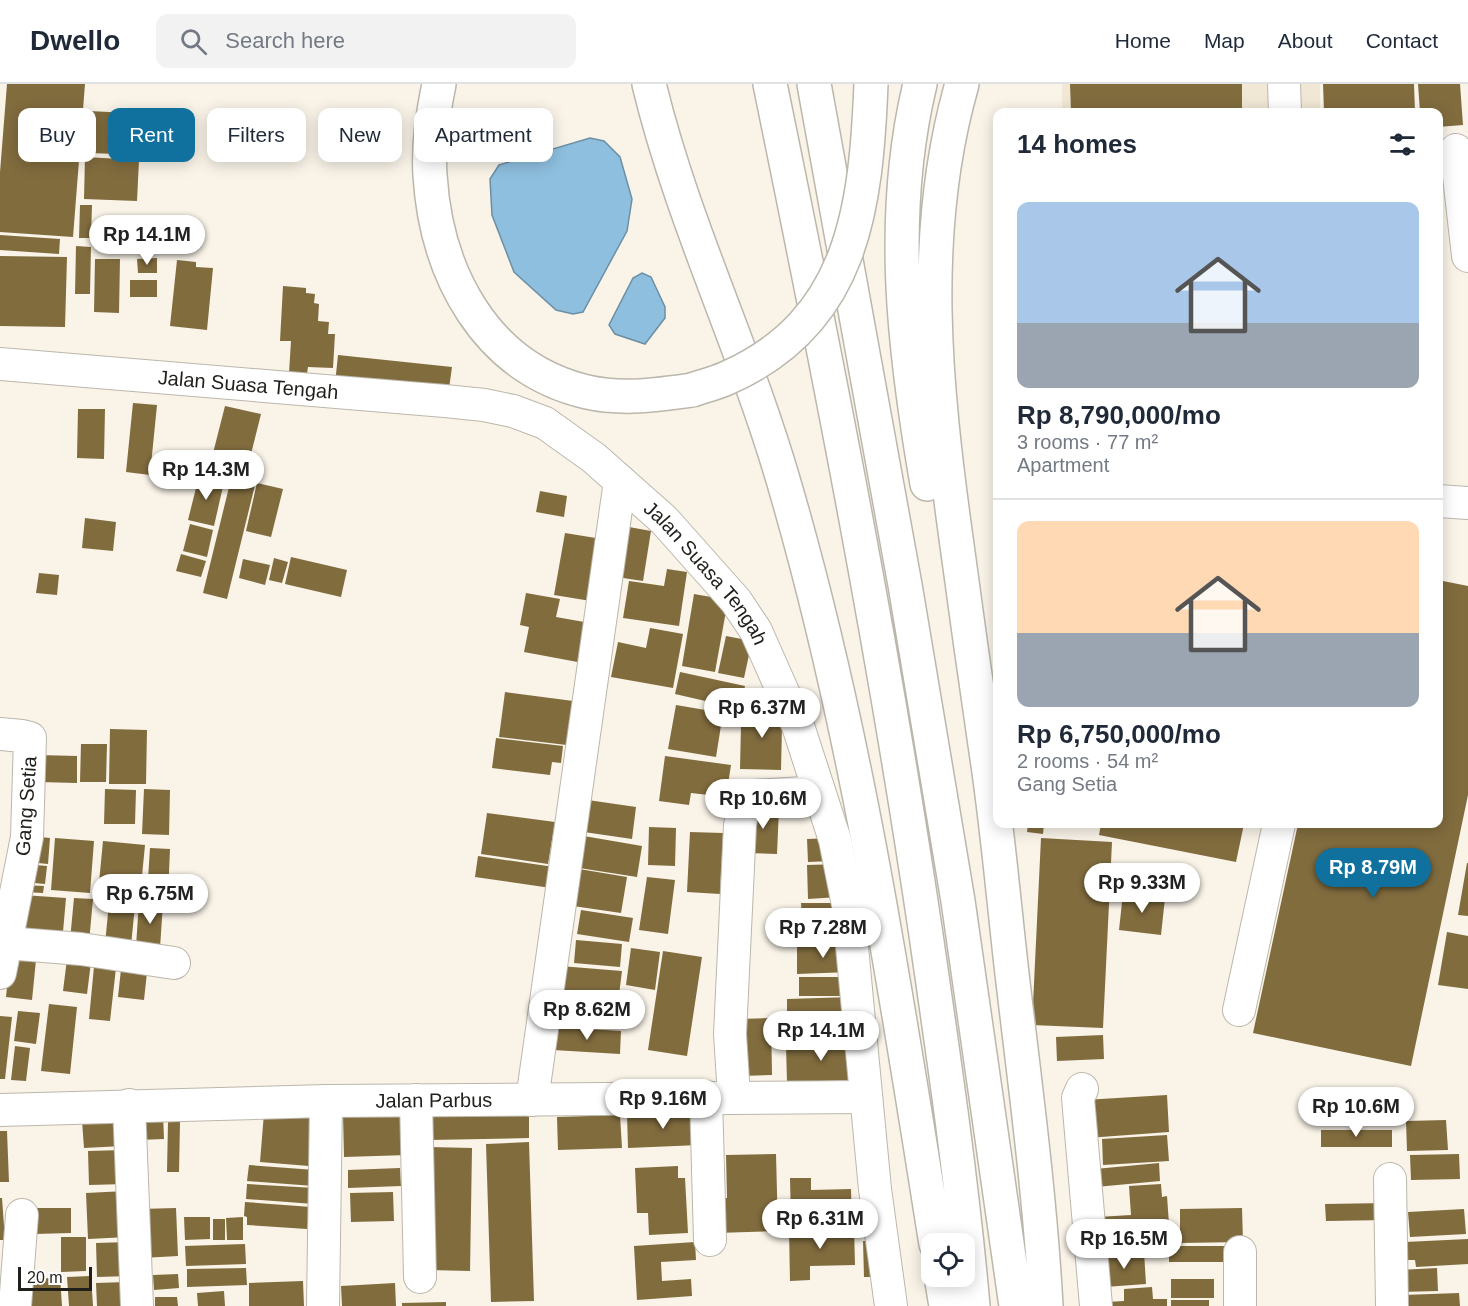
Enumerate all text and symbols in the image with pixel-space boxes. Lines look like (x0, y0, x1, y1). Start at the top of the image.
search box (156, 14, 576, 68)
text: Dwello (30, 25, 120, 56)
icon: search (177, 25, 210, 58)
text: Search here (225, 28, 345, 53)
text: Home (1115, 29, 1171, 52)
text: Map (1204, 29, 1245, 52)
text: About (1278, 29, 1333, 52)
text: Contact (1366, 29, 1438, 52)
chip: Buy (18, 108, 96, 162)
chip: Rent (108, 108, 195, 162)
chip: Filters (207, 108, 306, 162)
chip: New (318, 108, 402, 162)
chip: Apartment (414, 108, 553, 162)
icon: filters (1386, 128, 1419, 161)
text: 14 homes (1017, 129, 1137, 159)
pin: Rp 14.1M (85, 215, 209, 266)
text: Rp 14.1M (103, 223, 191, 245)
icon: home (1164, 241, 1272, 349)
street label: Jalan Suasa Tengah (157, 366, 339, 403)
text: Rp 8,790,000/mo (1017, 400, 1221, 430)
text: 3 rooms · 77 m² (1017, 431, 1158, 453)
pin: Rp 14.3M (144, 450, 268, 501)
text: Apartment (1017, 454, 1109, 476)
text: Rp 14.3M (162, 458, 250, 480)
street label: Jalan Suasa Tengah (640, 497, 772, 648)
icon: home (1164, 560, 1272, 668)
pin: Rp 6.37M (700, 688, 824, 739)
text: Rp 6.37M (718, 696, 806, 718)
text: Rp 6,750,000/mo (1017, 719, 1221, 749)
text: 2 rooms · 54 m² (1017, 750, 1158, 772)
street label: Gang Setia (12, 754, 41, 857)
text: Gang Setia (1017, 773, 1117, 795)
pin: Rp 10.6M (701, 779, 825, 830)
text: Rp 10.6M (719, 787, 807, 809)
pin: Rp 8.79M (1311, 848, 1435, 899)
text: Rp 8.79M (1329, 856, 1417, 878)
pin: Rp 9.33M (1080, 863, 1204, 914)
text: Rp 9.33M (1098, 871, 1186, 893)
pin: Rp 6.75M (88, 874, 212, 925)
text: Rp 6.75M (106, 882, 194, 904)
pin: Rp 7.28M (761, 908, 885, 959)
text: Rp 7.28M (779, 916, 867, 938)
pin: Rp 8.62M (525, 990, 649, 1041)
text: Rp 8.62M (543, 998, 631, 1020)
pin: Rp 14.1M (759, 1011, 883, 1062)
text: Rp 14.1M (777, 1019, 865, 1041)
pin: Rp 9.16M (601, 1079, 725, 1130)
text: Rp 9.16M (619, 1087, 707, 1109)
pin: Rp 10.6M (1294, 1087, 1418, 1138)
street label: Jalan Parbus (375, 1089, 492, 1112)
text: Rp 10.6M (1312, 1095, 1400, 1117)
pin: Rp 6.31M (758, 1199, 882, 1250)
text: Rp 6.31M (776, 1207, 864, 1229)
pin: Rp 16.5M (1062, 1219, 1186, 1270)
text: Rp 16.5M (1080, 1227, 1168, 1249)
map controls (921, 1233, 975, 1287)
button: locate (921, 1233, 975, 1287)
scale bar (18, 1264, 92, 1292)
text: 20 m (27, 1269, 63, 1286)

